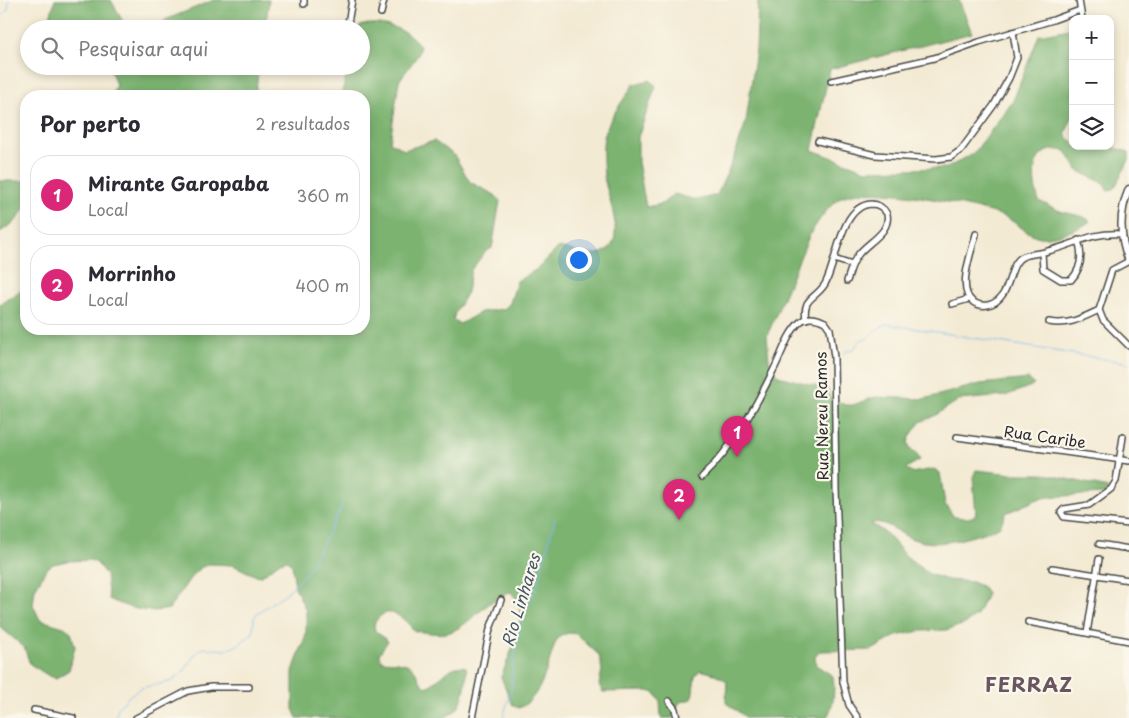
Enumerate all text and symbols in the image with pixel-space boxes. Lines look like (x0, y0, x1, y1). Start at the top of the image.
map controls (1069, 15, 1114, 150)
button: + (1069, 15, 1114, 60)
search box (20, 20, 370, 75)
icon: search (38, 34, 66, 62)
text: Pesquisar aqui (78, 34, 208, 62)
button: − (1069, 60, 1114, 105)
button: layers (1069, 105, 1114, 150)
text: Por perto (40, 107, 140, 139)
text: 2 resultados (256, 111, 350, 135)
text: Mirante Garopaba (88, 169, 269, 197)
text: 1 (53, 183, 61, 207)
text: 360 m (297, 183, 349, 207)
text: Local (88, 197, 129, 221)
your location (566, 247, 592, 273)
text: Morrinho (88, 259, 176, 287)
text: 2 (51, 273, 63, 297)
text: 400 m (296, 273, 349, 297)
text: Local (88, 287, 129, 311)
street label: Rua Nereu Ramos (808, 351, 834, 481)
pin: 1 (721, 416, 753, 457)
street label: Rua Caribe (1002, 419, 1088, 453)
pin: 2 (663, 479, 695, 520)
water label: Rio Linhares (495, 549, 546, 649)
district label: FERRAZ (985, 669, 1073, 699)

